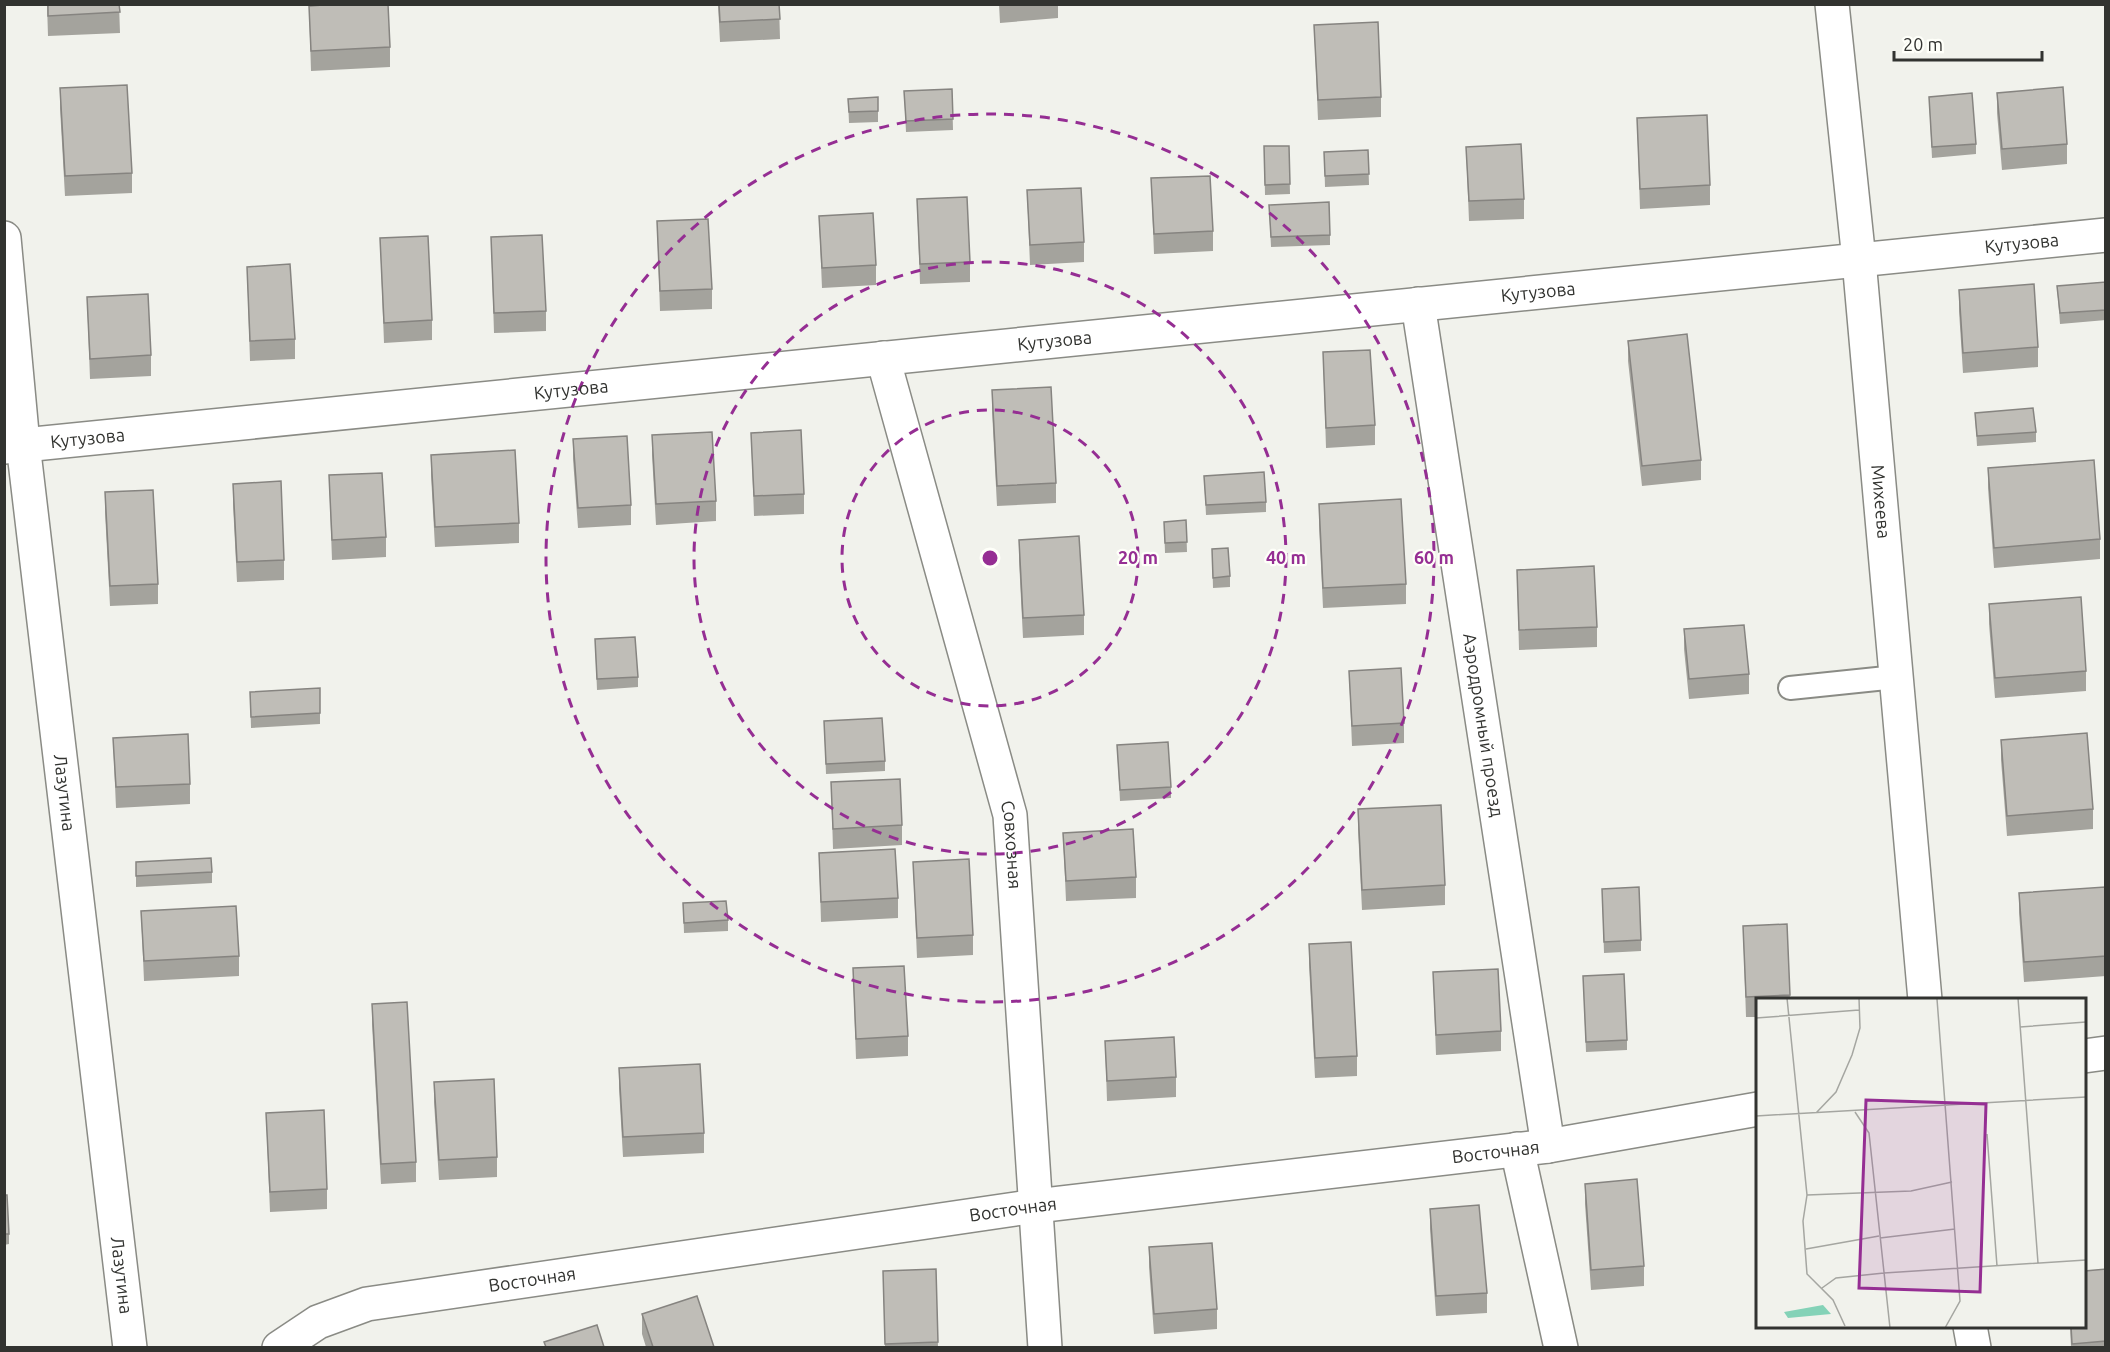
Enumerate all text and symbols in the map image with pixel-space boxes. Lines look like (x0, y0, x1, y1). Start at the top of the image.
scale bar (1894, 24, 2042, 62)
text: 20 m (1903, 34, 1943, 54)
street label: Кутузова (1983, 229, 2060, 256)
street label: Кутузова (1500, 278, 1576, 305)
street label: Кутузова (1016, 326, 1093, 354)
street label: Кутузова (533, 375, 609, 403)
street label: Кутузова (49, 424, 126, 451)
street label: Михеева (1868, 464, 1895, 539)
text: 20 m (1118, 547, 1158, 567)
text: 40 m (1266, 547, 1306, 567)
text: 60 m (1414, 547, 1454, 567)
centre of rings (980, 548, 1000, 568)
street label: Аэродромный проезд (1460, 632, 1508, 819)
street label: Лазутина (51, 753, 80, 832)
street label: Совхозная (997, 798, 1026, 890)
inset map (1756, 998, 2086, 1328)
street label: Восточная (1451, 1136, 1540, 1166)
street label: Восточная (968, 1193, 1058, 1225)
street label: Лазутина (108, 1235, 137, 1315)
street label: Восточная (487, 1263, 577, 1295)

